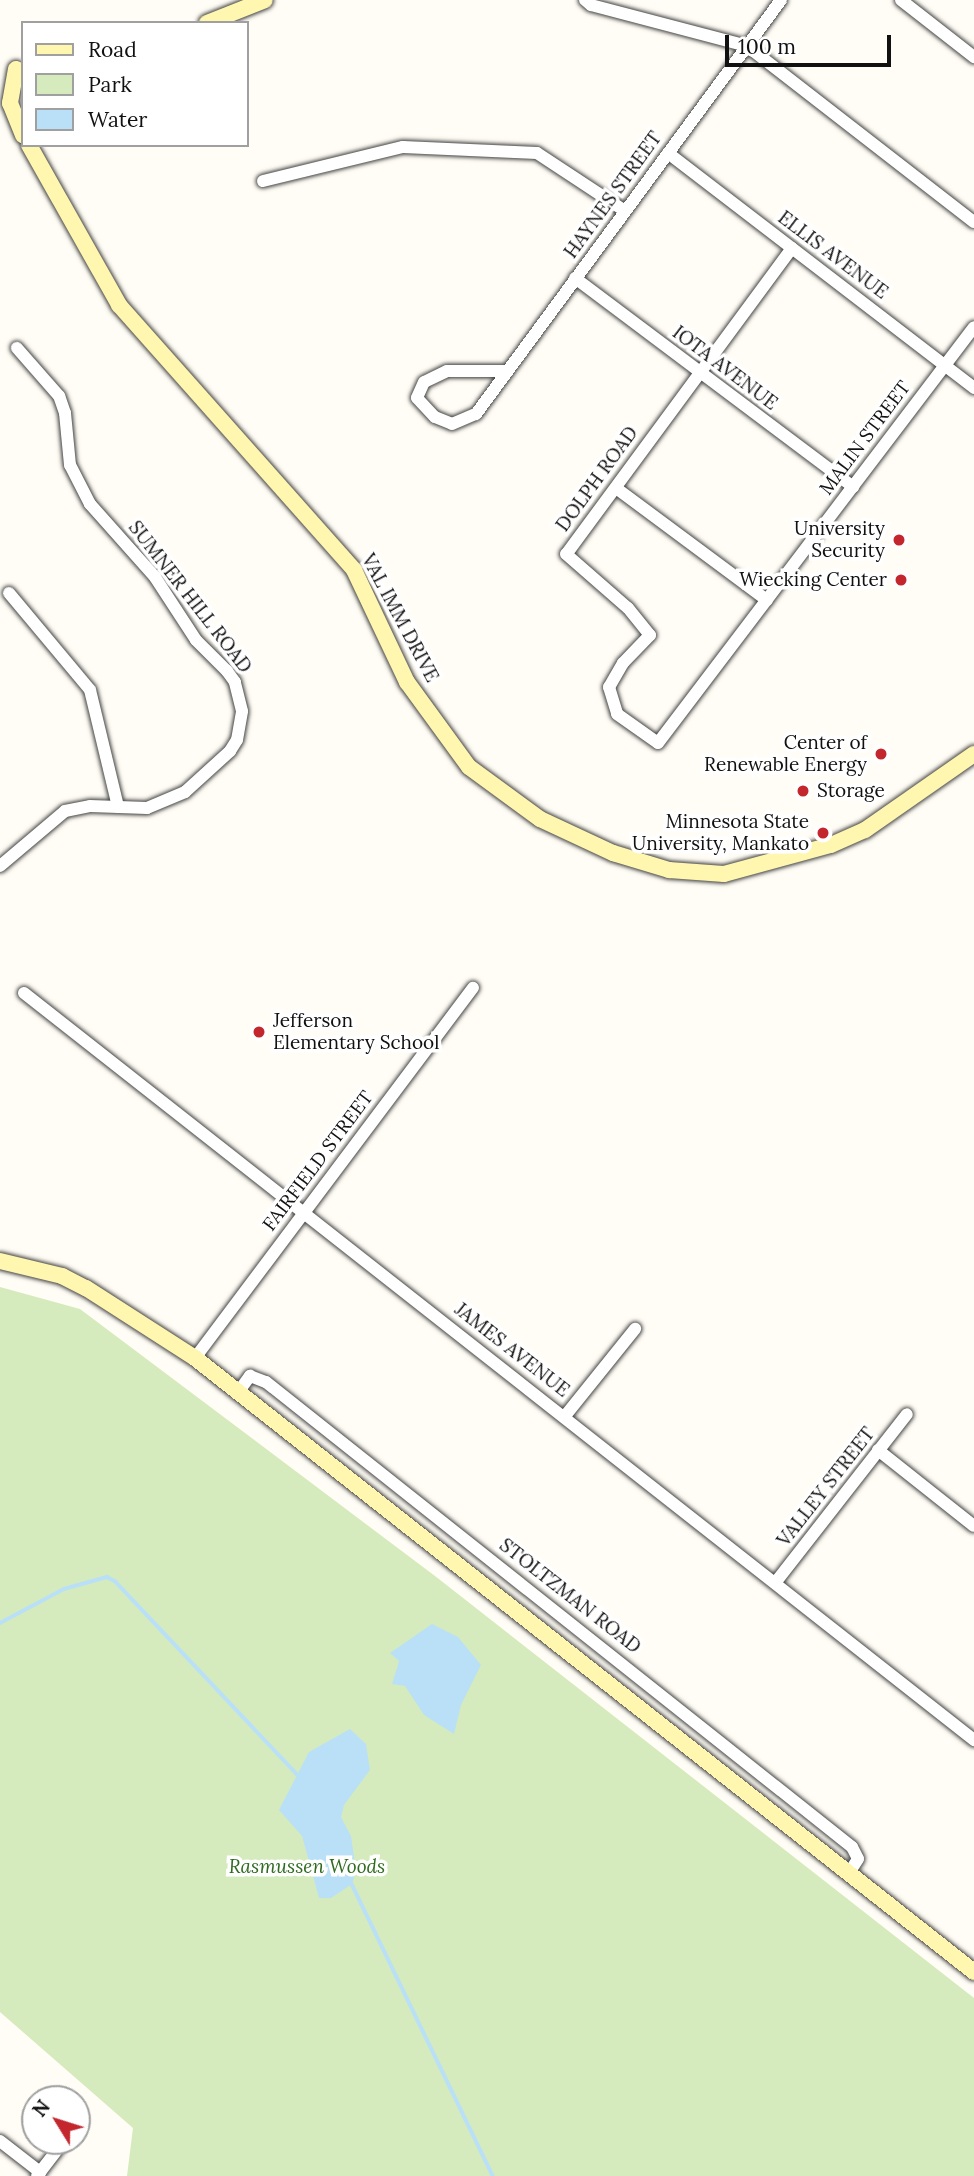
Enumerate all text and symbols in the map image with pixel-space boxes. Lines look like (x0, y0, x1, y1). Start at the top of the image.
legend (21, 21, 248, 147)
scale bar (729, 21, 895, 65)
text: 100 m (738, 33, 796, 60)
text: Road (88, 36, 137, 63)
text: Park (88, 71, 132, 98)
text: Water (88, 106, 147, 133)
street label: HAYNES STREET (559, 127, 667, 263)
street label: ELLIS AVENUE (773, 206, 893, 304)
street label: IOTA AVENUE (668, 321, 782, 415)
street label: MALIN STREET (815, 377, 915, 499)
street label: DOLPH ROAD (551, 422, 643, 536)
street label: SUMNER HILL ROAD (124, 516, 256, 678)
place label: University Security (794, 518, 885, 562)
marker: University Security (891, 532, 907, 548)
street label: VAL IMM DRIVE (357, 550, 443, 686)
place label: Wiecking Center (739, 569, 887, 591)
marker: Wiecking Center (893, 572, 909, 588)
place label: Center of Renewable Energy (704, 732, 867, 776)
marker: Center of Renewable Energy (873, 746, 889, 762)
place label: Storage (817, 780, 885, 802)
marker: Storage (795, 783, 811, 799)
place label: Minnesota State University, Mankato (632, 811, 809, 855)
marker: Minnesota State University, Mankato (815, 825, 831, 841)
place label: Jefferson Elementary School (273, 1010, 439, 1054)
marker: Jefferson Elementary School (251, 1024, 267, 1040)
street label: FAIRFIELD STREET (258, 1087, 378, 1235)
street label: JAMES AVENUE (450, 1298, 574, 1402)
street label: VALLEY STREET (772, 1423, 880, 1551)
street label: STOLTZMAN ROAD (495, 1534, 645, 1658)
park label: Rasmussen Woods (229, 1856, 385, 1878)
north arrow (21, 2085, 91, 2155)
text: N (27, 2095, 55, 2121)

